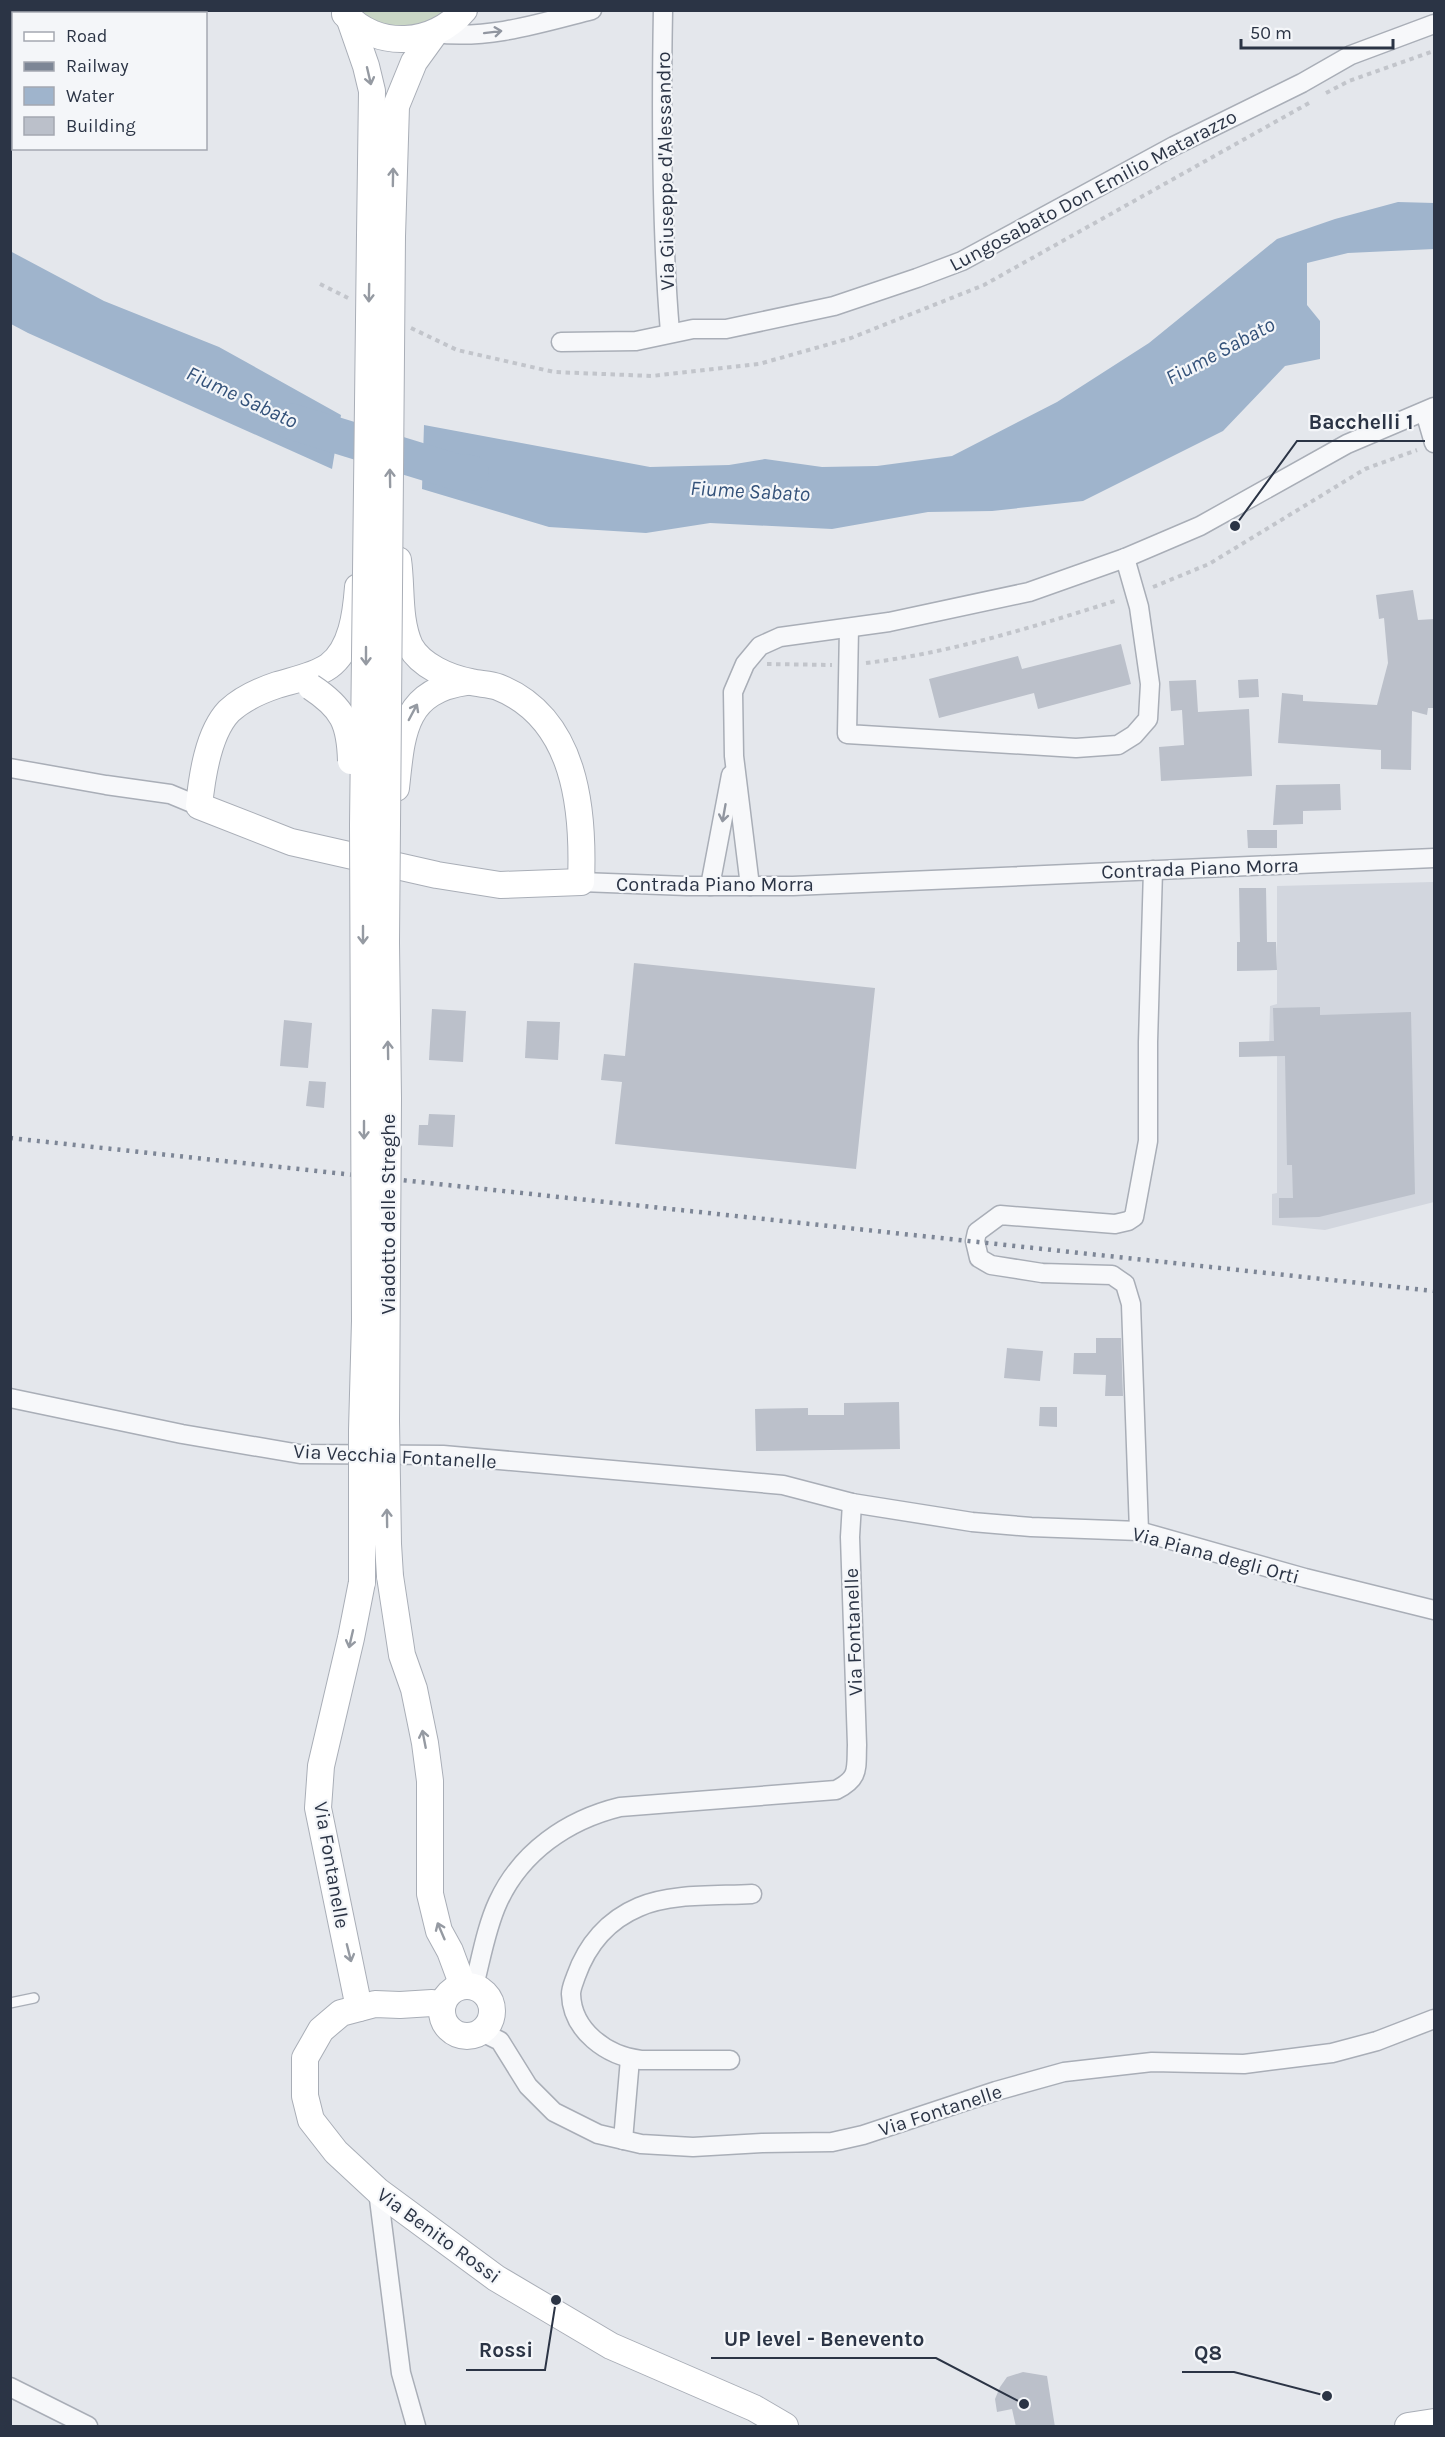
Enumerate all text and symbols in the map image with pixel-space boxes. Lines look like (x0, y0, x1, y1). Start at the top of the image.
legend (12, 12, 207, 150)
scale bar (1241, 12, 1392, 50)
text: 50 m (1250, 22, 1292, 44)
text: Road (66, 25, 107, 47)
one-way arrow (483, 26, 503, 37)
street label: Via Giuseppe d'Alessandro (652, 51, 679, 291)
text: Railway (66, 55, 129, 77)
one-way arrow (363, 66, 375, 85)
text: Water (66, 85, 114, 107)
street label: Lungosabato Don Emilio Matarazzo (946, 105, 1241, 276)
text: Building (66, 115, 136, 137)
one-way arrow (387, 168, 399, 188)
one-way arrow (363, 283, 375, 303)
water label: Fiume Sabato (1161, 312, 1279, 390)
water label: Fiume Sabato (183, 361, 302, 434)
callout: Bacchelli 1 (1297, 402, 1425, 441)
text: Bacchelli 1 (1309, 410, 1413, 434)
one-way arrow (384, 468, 395, 488)
water label: Fiume Sabato (689, 476, 811, 506)
one-way arrow (360, 646, 372, 666)
one-way arrow (408, 703, 420, 721)
one-way arrow (718, 803, 729, 822)
street label: Contrada Piano Morra (1101, 854, 1299, 883)
street label: Contrada Piano Morra (616, 873, 814, 896)
one-way arrow (357, 925, 369, 945)
one-way arrow (382, 1041, 394, 1061)
street label: Viadotto delle Streghe (377, 1114, 400, 1314)
one-way arrow (359, 1120, 370, 1140)
street label: Via Vecchia Fontanelle (293, 1440, 497, 1473)
one-way arrow (381, 1509, 393, 1529)
street label: Via Piana degli Orti (1130, 1522, 1302, 1589)
street label: Via Fontanelle (840, 1568, 867, 1696)
one-way arrow (345, 1629, 356, 1648)
one-way arrow (418, 1729, 429, 1749)
street label: Via Fontanelle (309, 1800, 354, 1930)
one-way arrow (435, 1923, 446, 1941)
one-way arrow (343, 1943, 355, 1962)
street label: Via Fontanelle (876, 2080, 1005, 2141)
street label: Via Benito Rossi (372, 2183, 505, 2288)
callout: UP level - Benevento (711, 2319, 936, 2358)
text: UP level - Benevento (724, 2327, 924, 2351)
callout: Rossi (466, 2331, 545, 2370)
callout: Q8 (1182, 2333, 1234, 2372)
text: Rossi (479, 2338, 533, 2362)
text: Q8 (1194, 2341, 1222, 2365)

